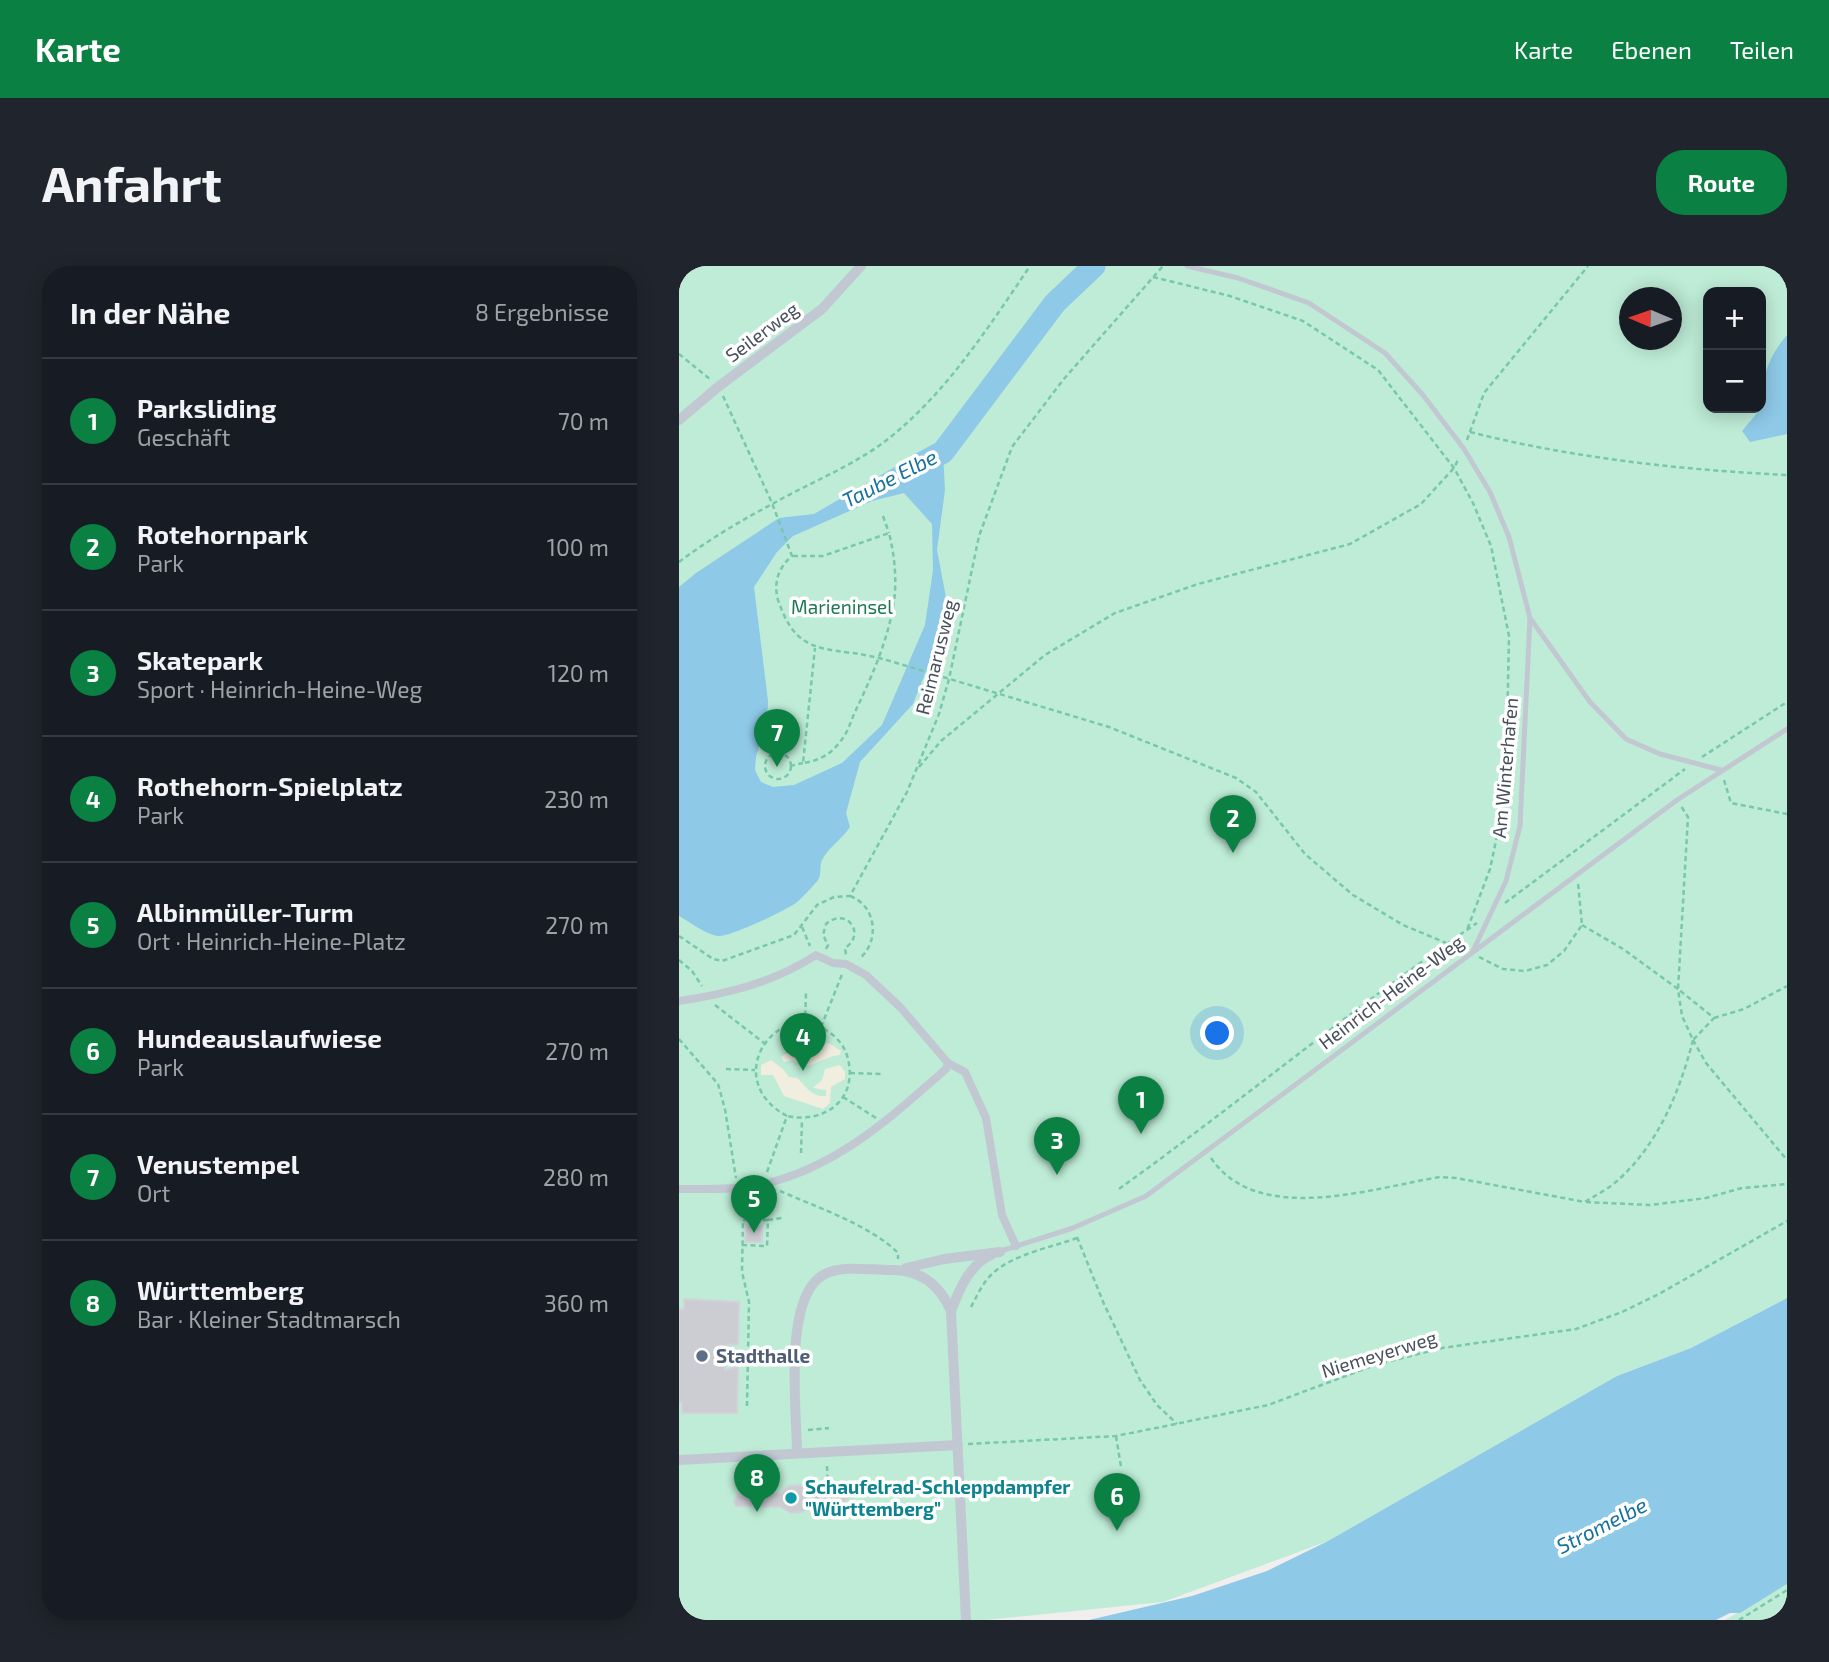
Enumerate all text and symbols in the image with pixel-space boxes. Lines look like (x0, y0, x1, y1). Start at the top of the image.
text: Karte (35, 29, 121, 69)
text: Karte (1514, 35, 1573, 64)
text: Ebenen (1611, 35, 1692, 64)
text: Teilen (1730, 35, 1794, 64)
button: Route (1656, 150, 1787, 215)
text: Anfahrt (42, 153, 222, 212)
north arrow (1619, 287, 1682, 350)
map controls (1703, 287, 1766, 413)
button: + (1703, 287, 1766, 350)
text: In der Nähe (70, 294, 231, 330)
street label: Seilerweg (721, 296, 803, 366)
text: 8 Ergebnisse (475, 298, 609, 326)
button: − (1703, 350, 1766, 413)
text: Parksliding (137, 392, 276, 423)
text: 1 (88, 407, 98, 435)
text: 70 m (558, 407, 609, 435)
text: Geschäft (137, 423, 230, 451)
water label: Taube Elbe (838, 443, 941, 512)
text: Rotehornpark (137, 518, 308, 549)
text: 2 (86, 533, 100, 561)
text: 100 m (547, 533, 609, 561)
text: Park (137, 549, 184, 577)
park label: Marieninsel (791, 595, 893, 618)
street label: Reimarusweg (910, 596, 961, 717)
text: Skatepark (137, 644, 263, 675)
text: 3 (86, 659, 100, 687)
text: 120 m (548, 659, 609, 687)
text: Sport · Heinrich-Heine-Weg (137, 675, 422, 703)
street label: Am Winterhafen (1487, 697, 1522, 839)
pin: 7 (754, 709, 800, 767)
text: Rothehorn-Spielplatz (137, 770, 403, 801)
text: 4 (86, 785, 100, 813)
text: 230 m (544, 785, 609, 813)
pin: 2 (1210, 795, 1256, 853)
text: Park (137, 801, 184, 829)
text: Albinmüller-Turm (137, 896, 354, 927)
text: 5 (87, 911, 99, 939)
text: 270 m (545, 911, 609, 939)
text: Ort · Heinrich-Heine-Platz (137, 927, 406, 955)
street label: Heinrich-Heine-Weg (1314, 929, 1468, 1054)
pin: 4 (780, 1013, 826, 1071)
your location (1200, 1016, 1234, 1050)
text: Hundeauslaufwiese (137, 1022, 382, 1053)
text: 6 (86, 1037, 100, 1065)
text: 270 m (545, 1037, 609, 1065)
text: Park (137, 1053, 184, 1081)
pin: 1 (1118, 1076, 1164, 1134)
pin: 3 (1034, 1117, 1080, 1175)
text: Venustempel (137, 1148, 299, 1179)
text: 7 (87, 1163, 99, 1191)
text: 280 m (543, 1163, 609, 1191)
pin: 5 (731, 1175, 777, 1233)
text: Ort (137, 1179, 170, 1207)
text: Württemberg (137, 1274, 304, 1305)
text: 8 (86, 1289, 100, 1317)
text: 360 m (544, 1289, 609, 1317)
text: Bar · Kleiner Stadtmarsch (137, 1305, 401, 1333)
street label: Niemeyerweg (1318, 1325, 1440, 1382)
place label: Stadthalle (716, 1344, 811, 1367)
marker: Stadthalle (694, 1348, 710, 1364)
pin: 8 (734, 1454, 780, 1512)
pin: 6 (1094, 1473, 1140, 1531)
place label: Schaufelrad-Schleppdampfer "Württemberg" (805, 1475, 1071, 1520)
marker: Schaufelrad-Schleppdampfer "Württemberg" (783, 1490, 799, 1506)
water label: Stromelbe (1552, 1491, 1651, 1558)

